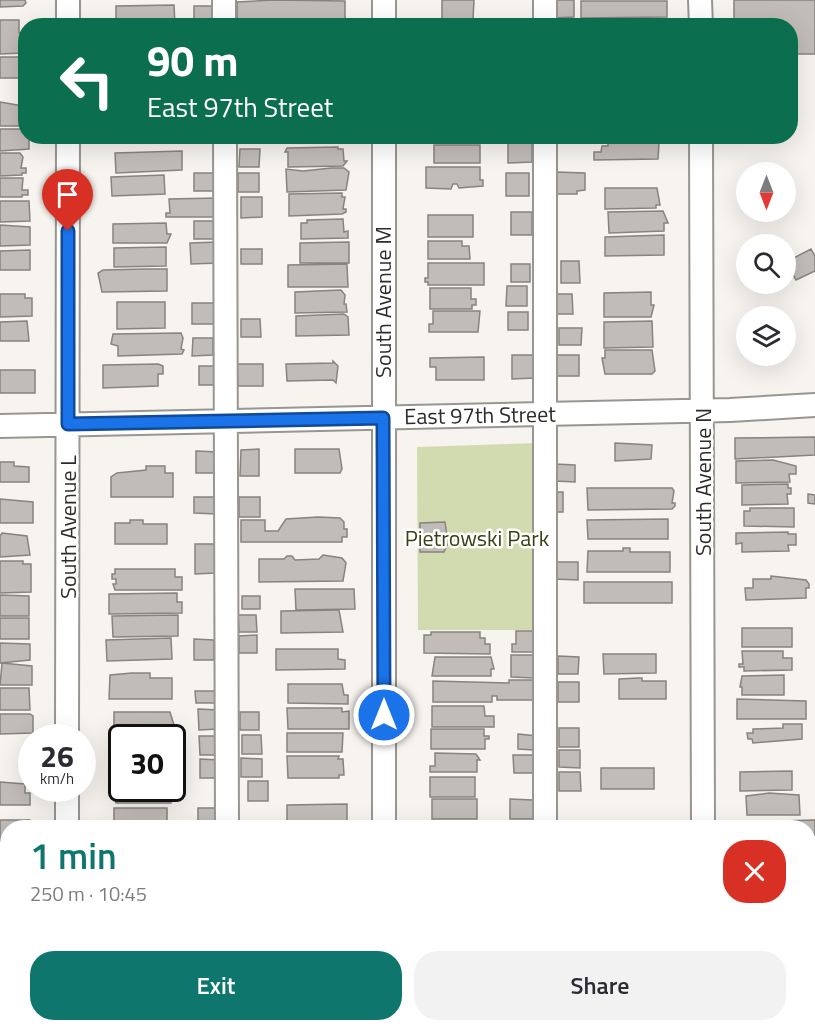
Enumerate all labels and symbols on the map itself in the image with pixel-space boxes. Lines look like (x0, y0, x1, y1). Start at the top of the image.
north arrow (736, 162, 796, 222)
pin (42, 169, 93, 231)
street label: South Avenue M (366, 226, 400, 378)
street label: East 97th Street (404, 397, 556, 433)
street label: South Avenue N (686, 408, 720, 556)
street label: South Avenue L (51, 455, 85, 599)
park label: Pietrowski Park (405, 521, 550, 555)
position arrow (352, 683, 416, 747)
speed limit sign: 30 (108, 724, 186, 802)

